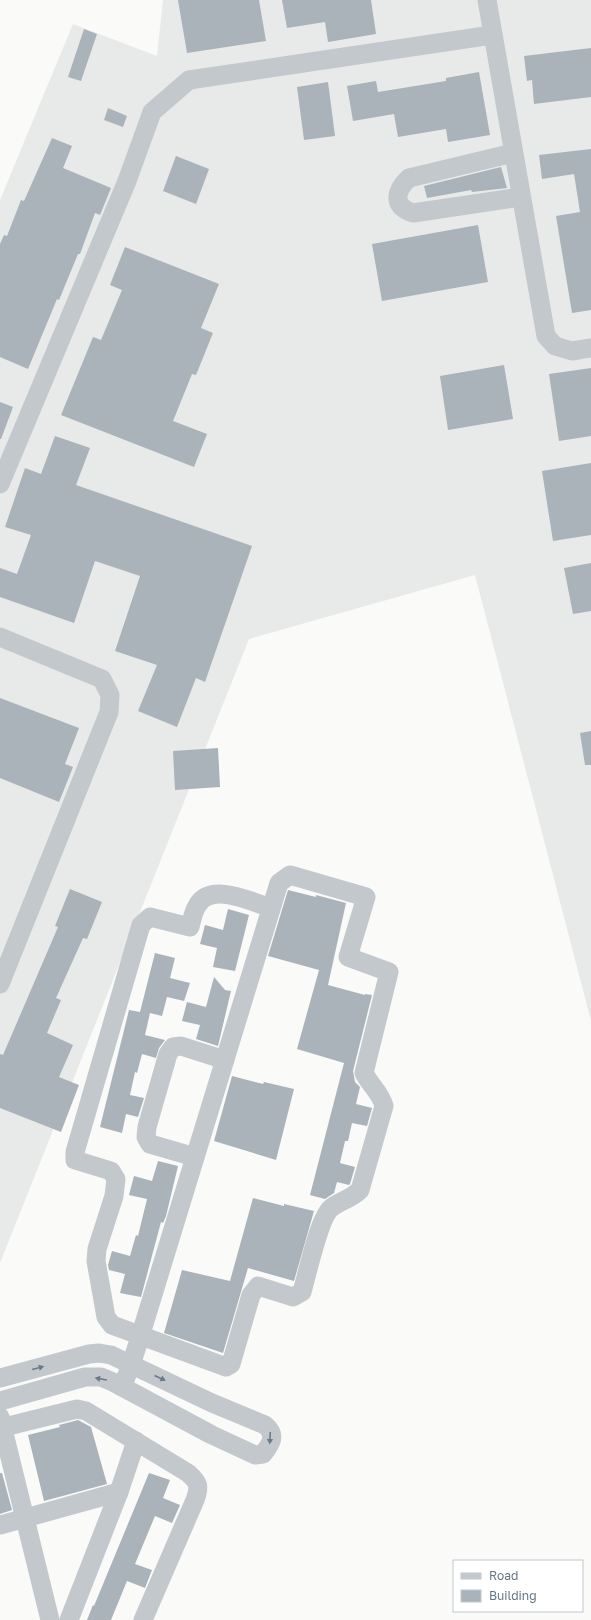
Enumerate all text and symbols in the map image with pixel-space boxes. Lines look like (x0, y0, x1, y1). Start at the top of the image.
one-way arrow (32, 1365, 44, 1371)
one-way arrow (95, 1375, 107, 1381)
one-way arrow (155, 1375, 166, 1381)
one-way arrow (267, 1431, 274, 1444)
legend (453, 1560, 583, 1612)
text: Road (489, 1568, 518, 1583)
text: Building (489, 1588, 537, 1603)

